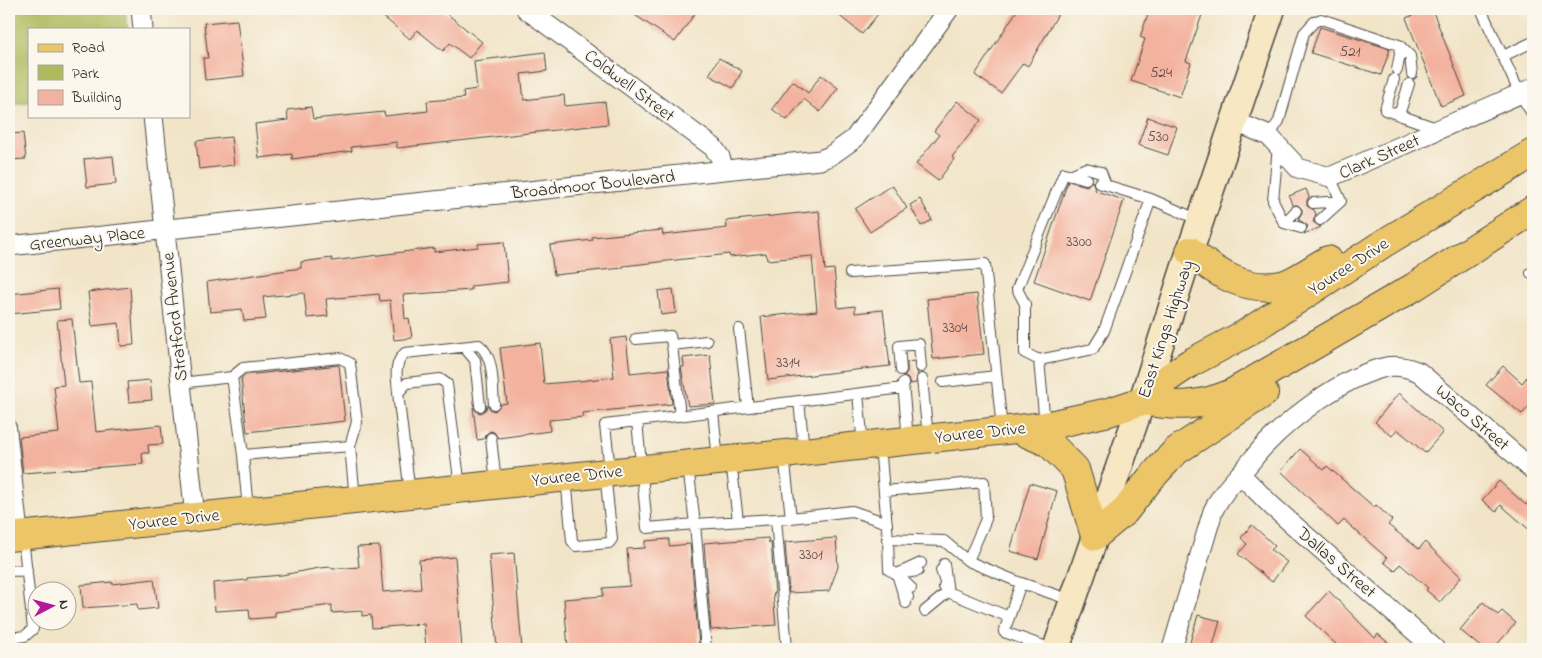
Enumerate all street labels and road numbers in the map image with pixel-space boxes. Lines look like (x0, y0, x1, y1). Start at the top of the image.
street label: Coldwell Street (578, 44, 680, 129)
street label: Clark Street (1335, 128, 1424, 187)
street label: Broadmoor Boulevard (509, 164, 677, 208)
street label: Greenway Place (28, 221, 147, 259)
street label: Youree Drive (1304, 231, 1395, 303)
street label: Stratford Avenue (156, 250, 196, 383)
street label: East Kings Highway (1132, 257, 1202, 402)
street label: Waco Street (1429, 379, 1515, 458)
street label: Youree Drive (934, 416, 1028, 452)
street label: Youree Drive (531, 459, 625, 495)
street label: Youree Drive (128, 503, 222, 539)
street label: Dallas Street (1290, 521, 1381, 605)

